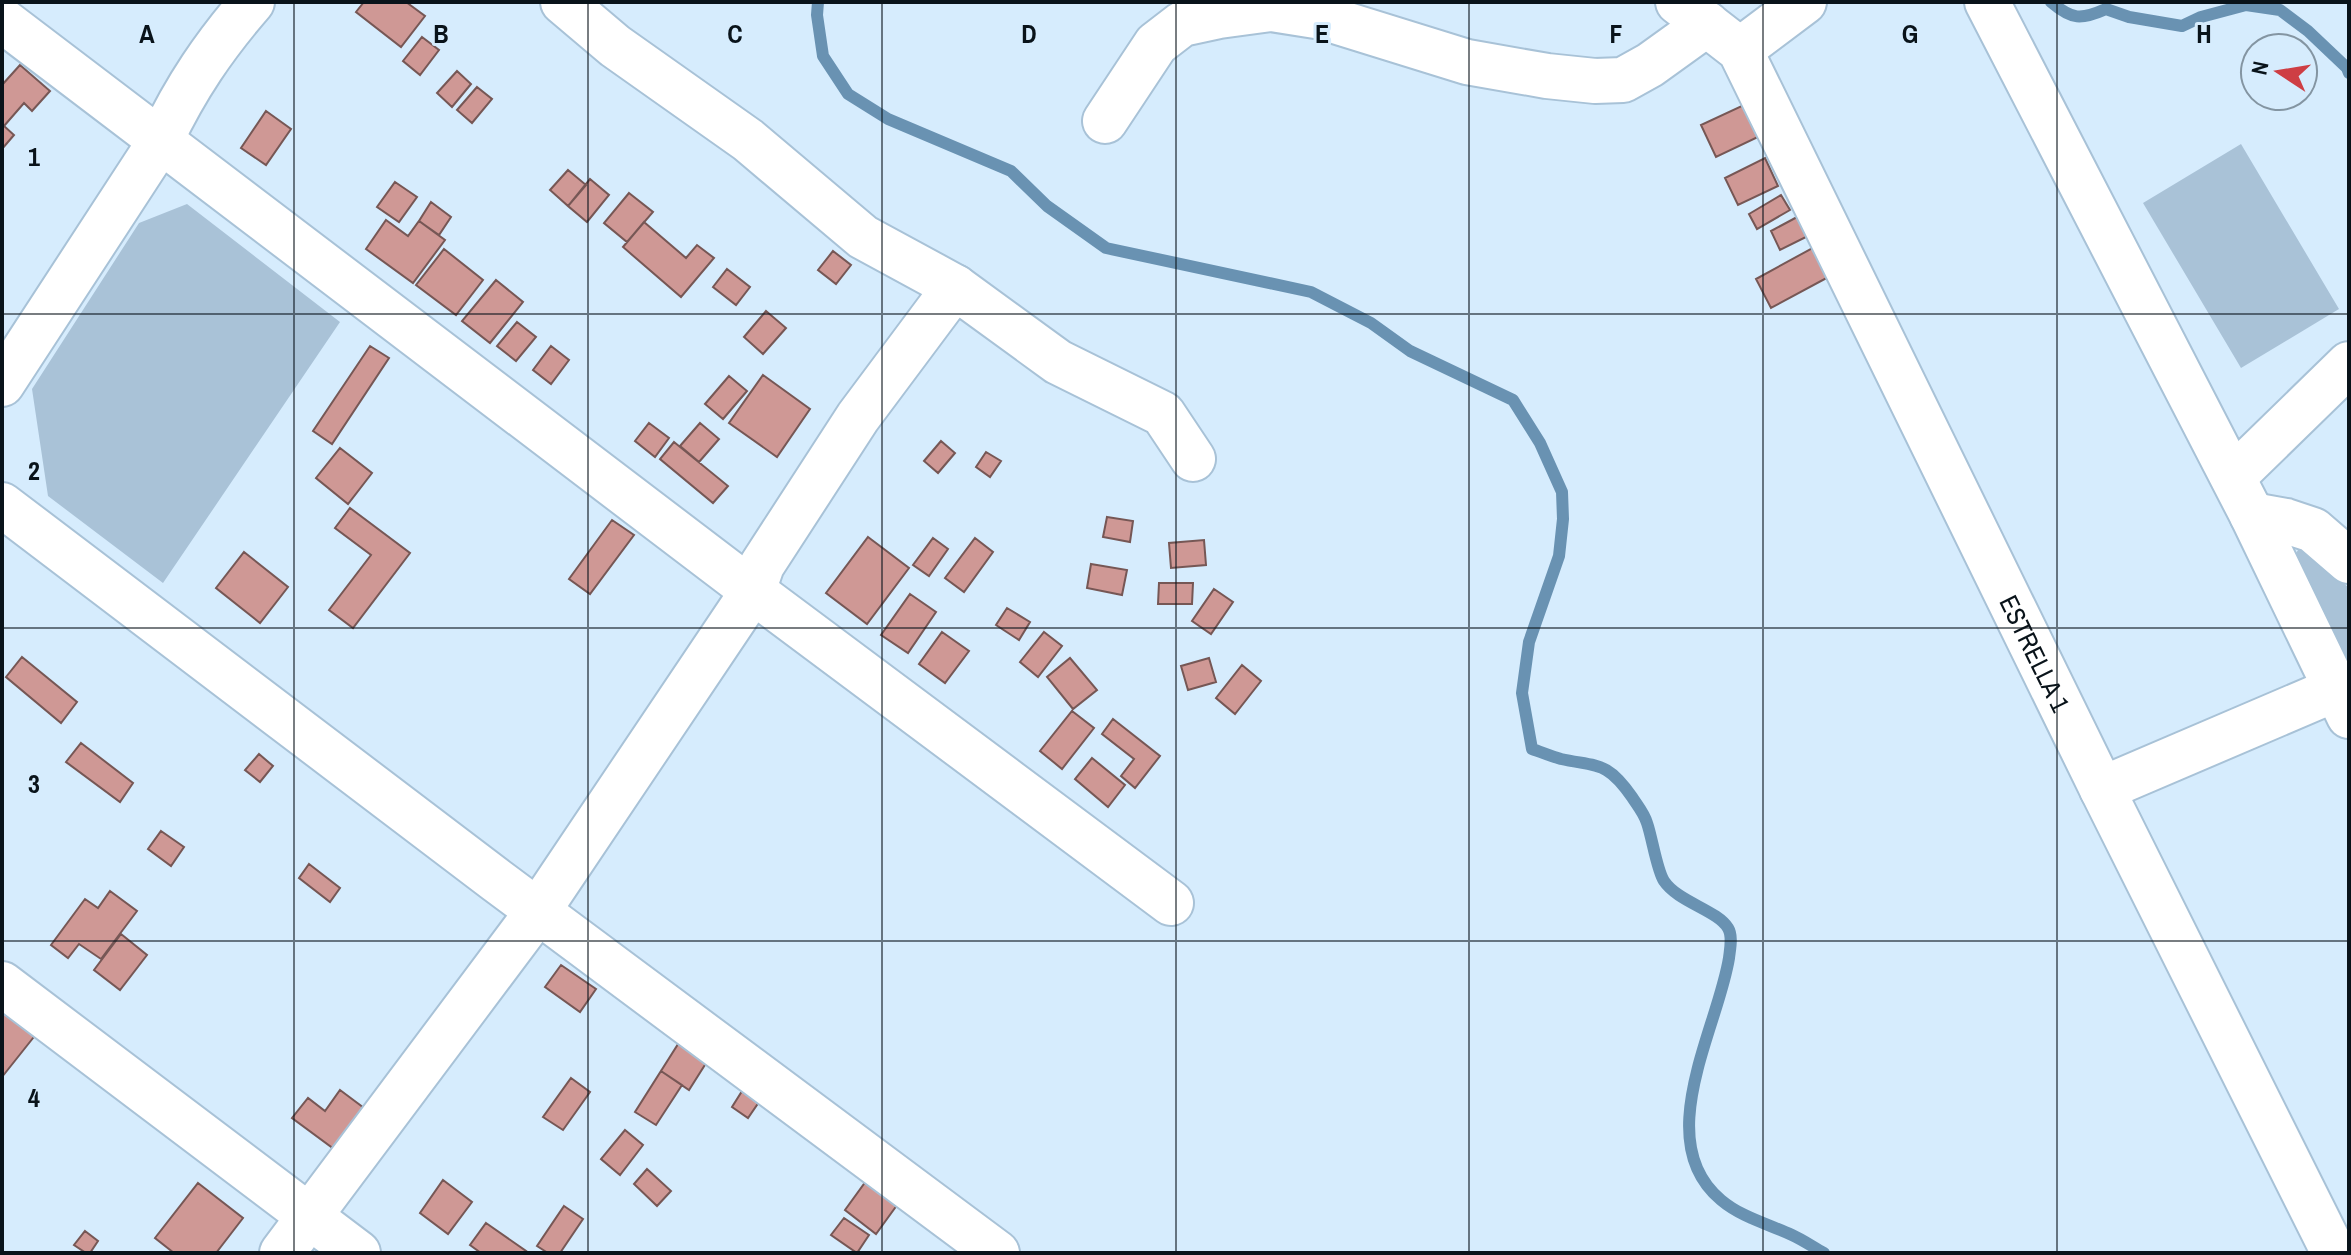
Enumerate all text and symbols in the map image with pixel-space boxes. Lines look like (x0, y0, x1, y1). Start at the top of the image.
text: A (139, 16, 155, 51)
text: B (433, 16, 449, 51)
text: C (727, 16, 743, 51)
text: D (1021, 16, 1037, 51)
text: E (1315, 16, 1329, 51)
text: F (1609, 16, 1623, 51)
text: G (1902, 16, 1918, 51)
text: H (2196, 16, 2212, 51)
north arrow (2239, 32, 2319, 112)
text: N (2243, 58, 2275, 77)
text: 1 (28, 139, 40, 174)
text: 2 (28, 453, 40, 488)
street label: ESTRELLA 1 (1992, 589, 2079, 717)
text: 3 (28, 766, 40, 801)
text: 4 (28, 1080, 40, 1115)

